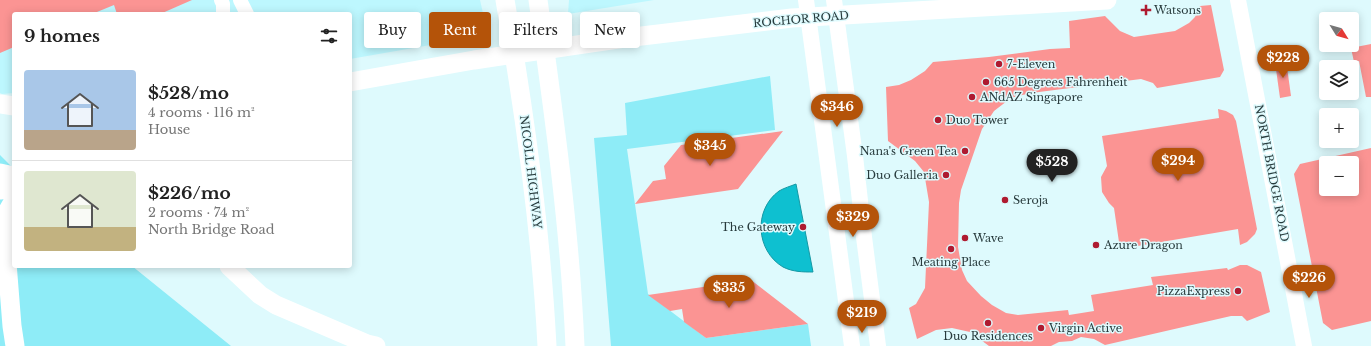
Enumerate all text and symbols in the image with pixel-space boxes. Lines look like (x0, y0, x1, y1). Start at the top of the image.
place label: Watsons (1153, 3, 1201, 17)
marker: Watsons (1141, 5, 1151, 15)
street label: ROCHOR ROAD (752, 8, 850, 30)
chip: Buy (364, 12, 421, 48)
chip: Rent (429, 12, 491, 48)
chip: Filters (499, 12, 572, 48)
chip: New (580, 12, 640, 48)
north arrow (1319, 12, 1359, 52)
map controls (1319, 12, 1359, 196)
icon: filters (318, 25, 340, 47)
text: 9 homes (24, 26, 100, 47)
pin: $228 (1259, 45, 1307, 79)
text: $228 (1266, 49, 1300, 66)
place label: 7-Eleven (1007, 57, 1056, 71)
marker: 7-Eleven (994, 59, 1004, 69)
button: layers (1319, 60, 1359, 100)
place label: 665 Degrees Fahrenheit (994, 75, 1128, 89)
marker: 665 Degrees Fahrenheit (981, 77, 991, 87)
text: $528/mo (148, 83, 229, 104)
icon: home (56, 86, 104, 134)
place label: ANdAZ Singapore (979, 90, 1083, 104)
marker: ANdAZ Singapore (967, 92, 977, 102)
pin: $346 (813, 94, 861, 128)
text: $346 (820, 98, 854, 115)
street label: NORTH BRIDGE ROAD (1252, 103, 1292, 243)
text: 4 rooms · 116 m² (148, 104, 255, 121)
button: + (1319, 108, 1359, 148)
place label: Duo Tower (946, 113, 1009, 127)
street label: NICOLL HIGHWAY (517, 114, 545, 231)
marker: Duo Tower (933, 115, 943, 125)
text: House (148, 121, 190, 138)
pin: $345 (686, 133, 734, 167)
text: $345 (693, 137, 727, 154)
place label: Nana's Green Tea (860, 144, 958, 158)
marker: Nana's Green Tea (960, 146, 970, 156)
pin: $294 (1154, 148, 1202, 182)
pin: $528 (1028, 149, 1076, 183)
text: $294 (1161, 152, 1195, 169)
text: $528 (1036, 153, 1068, 170)
button: − (1319, 156, 1359, 196)
place label: Duo Galleria (866, 168, 939, 182)
marker: Duo Galleria (941, 170, 951, 180)
text: $226/mo (148, 183, 231, 204)
icon: home (56, 187, 104, 235)
place label: Seroja (1013, 193, 1049, 207)
marker: Seroja (1000, 195, 1010, 205)
text: 2 rooms · 74 m² (148, 204, 249, 221)
pin: $329 (829, 204, 877, 238)
text: $329 (836, 208, 870, 225)
place label: The Gateway (721, 220, 795, 234)
text: North Bridge Road (148, 221, 275, 238)
marker: The Gateway (798, 222, 808, 232)
place label: Wave (972, 231, 1004, 245)
marker: Wave (960, 233, 970, 243)
place label: Azure Dragon (1103, 238, 1183, 252)
marker: Azure Dragon (1091, 240, 1101, 250)
marker: Meating Place (946, 244, 956, 254)
place label: Meating Place (912, 255, 990, 269)
pin: $226 (1285, 265, 1333, 299)
text: $226 (1292, 269, 1326, 286)
pin: $335 (705, 275, 753, 309)
text: $335 (713, 279, 745, 296)
place label: PizzaExpress (1157, 284, 1230, 298)
marker: PizzaExpress (1233, 286, 1243, 296)
pin: $219 (838, 300, 886, 334)
text: $219 (846, 304, 878, 321)
marker: Duo Residences (983, 318, 993, 328)
place label: Virgin Active (1048, 321, 1122, 335)
marker: Virgin Active (1036, 323, 1046, 333)
place label: Duo Residences (943, 329, 1033, 343)

